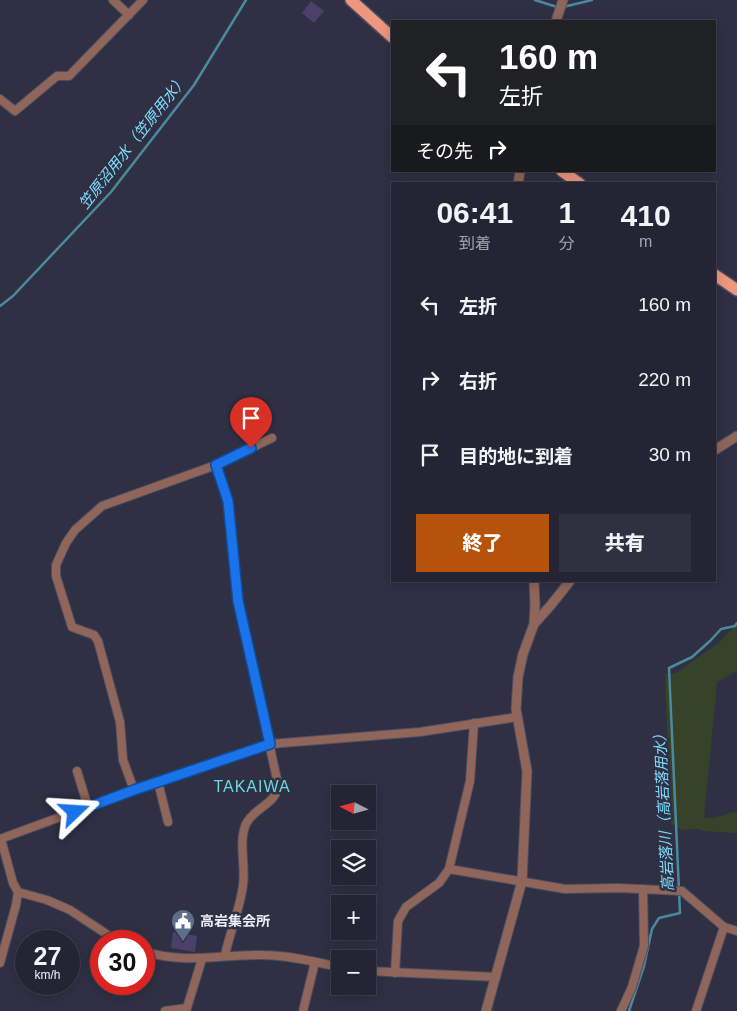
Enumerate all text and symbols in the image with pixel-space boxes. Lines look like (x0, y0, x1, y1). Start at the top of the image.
text: 160 m (499, 37, 598, 76)
icon: left (416, 40, 481, 105)
water label: 笠原沼用水（笠原用水） (75, 71, 190, 212)
text: 左折 (499, 84, 543, 109)
icon: right (483, 135, 511, 163)
text: その先 (416, 141, 473, 162)
text: 06:41 (436, 196, 513, 229)
text: 1 (558, 196, 575, 229)
text: 410 (621, 199, 671, 232)
text: m (639, 233, 652, 250)
text: 到着 (459, 235, 491, 252)
text: 分 (559, 235, 575, 252)
icon: left (416, 291, 444, 319)
text: 160 m (638, 294, 691, 315)
text: 左折 (459, 296, 497, 317)
icon: right (416, 366, 444, 394)
text: 220 m (638, 369, 691, 390)
text: 右折 (459, 371, 497, 392)
pin (230, 397, 272, 448)
icon: arrive (237, 404, 265, 432)
icon: arrive (416, 441, 444, 469)
text: 30 m (649, 444, 691, 465)
text: 目的地に到着 (459, 446, 573, 467)
button: 終了 (416, 514, 549, 572)
button: 共有 (559, 514, 691, 572)
water label: 高岩落川（高岩落用水） (651, 726, 676, 892)
district label: TAKAIWA (213, 778, 291, 795)
position arrow (48, 785, 100, 837)
north arrow (331, 785, 376, 830)
map controls (331, 785, 376, 995)
button: layers (331, 840, 376, 885)
button: + (331, 895, 376, 940)
public building icon: 高岩集会所 (170, 908, 196, 942)
place label: 高岩集会所 (200, 913, 270, 929)
speed limit sign: 30 (90, 930, 155, 995)
text: 27 (34, 942, 61, 970)
button: − (331, 950, 376, 995)
text: km/h (34, 968, 61, 982)

